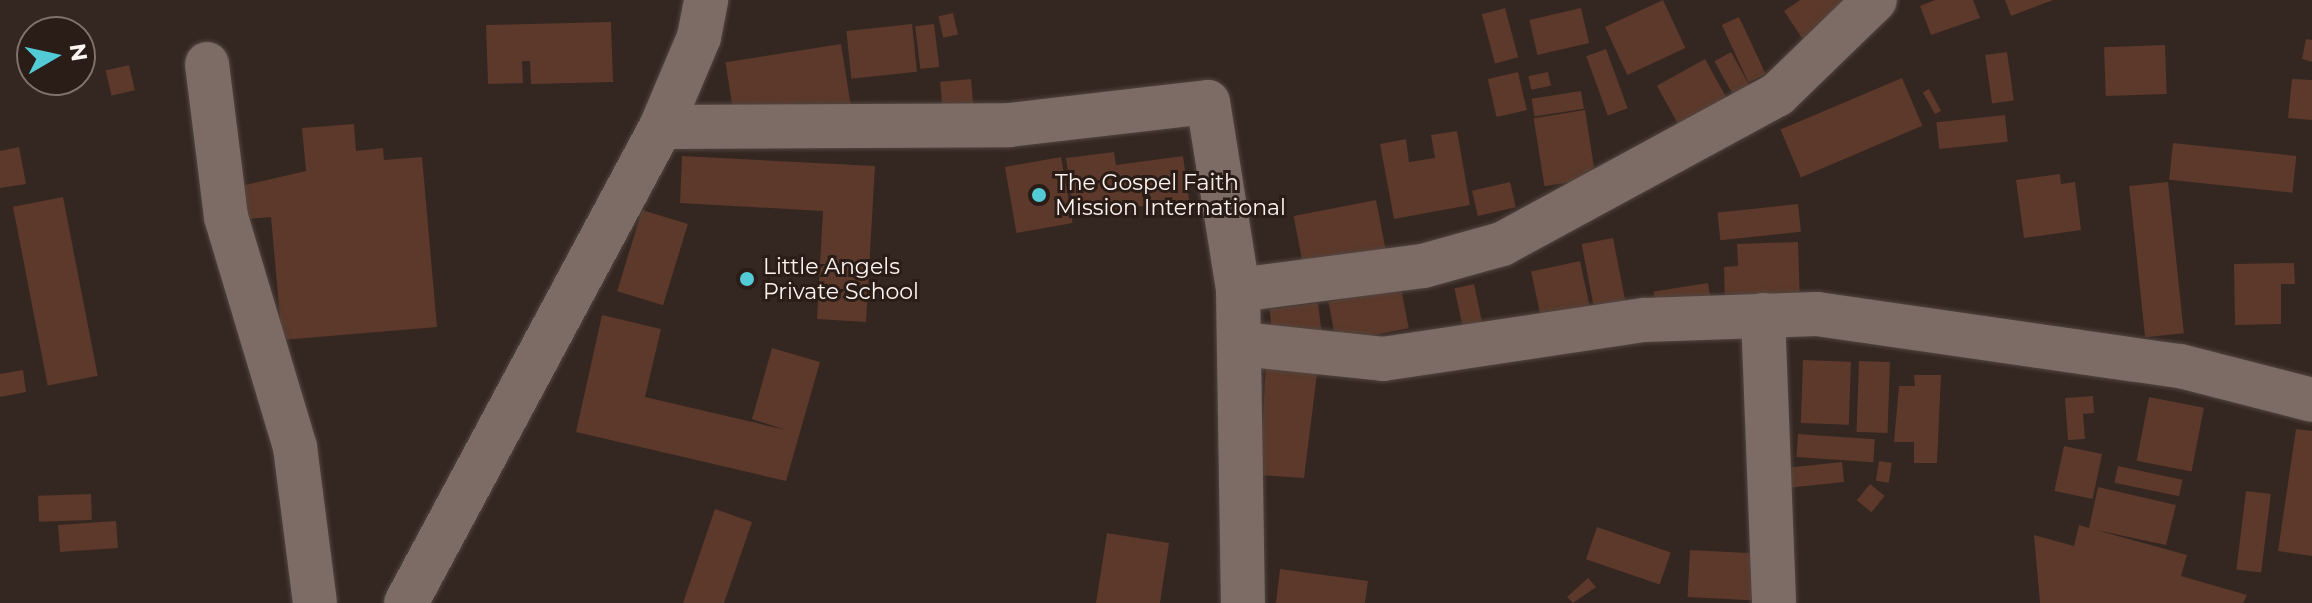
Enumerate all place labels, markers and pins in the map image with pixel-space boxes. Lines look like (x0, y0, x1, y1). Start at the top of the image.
place label: The Gospel Faith Mission International (1055, 169, 1286, 220)
marker: The Gospel Faith Mission International (1030, 186, 1048, 204)
place label: Little Angels Private School (763, 253, 919, 304)
marker: Little Angels Private School (738, 270, 756, 288)

